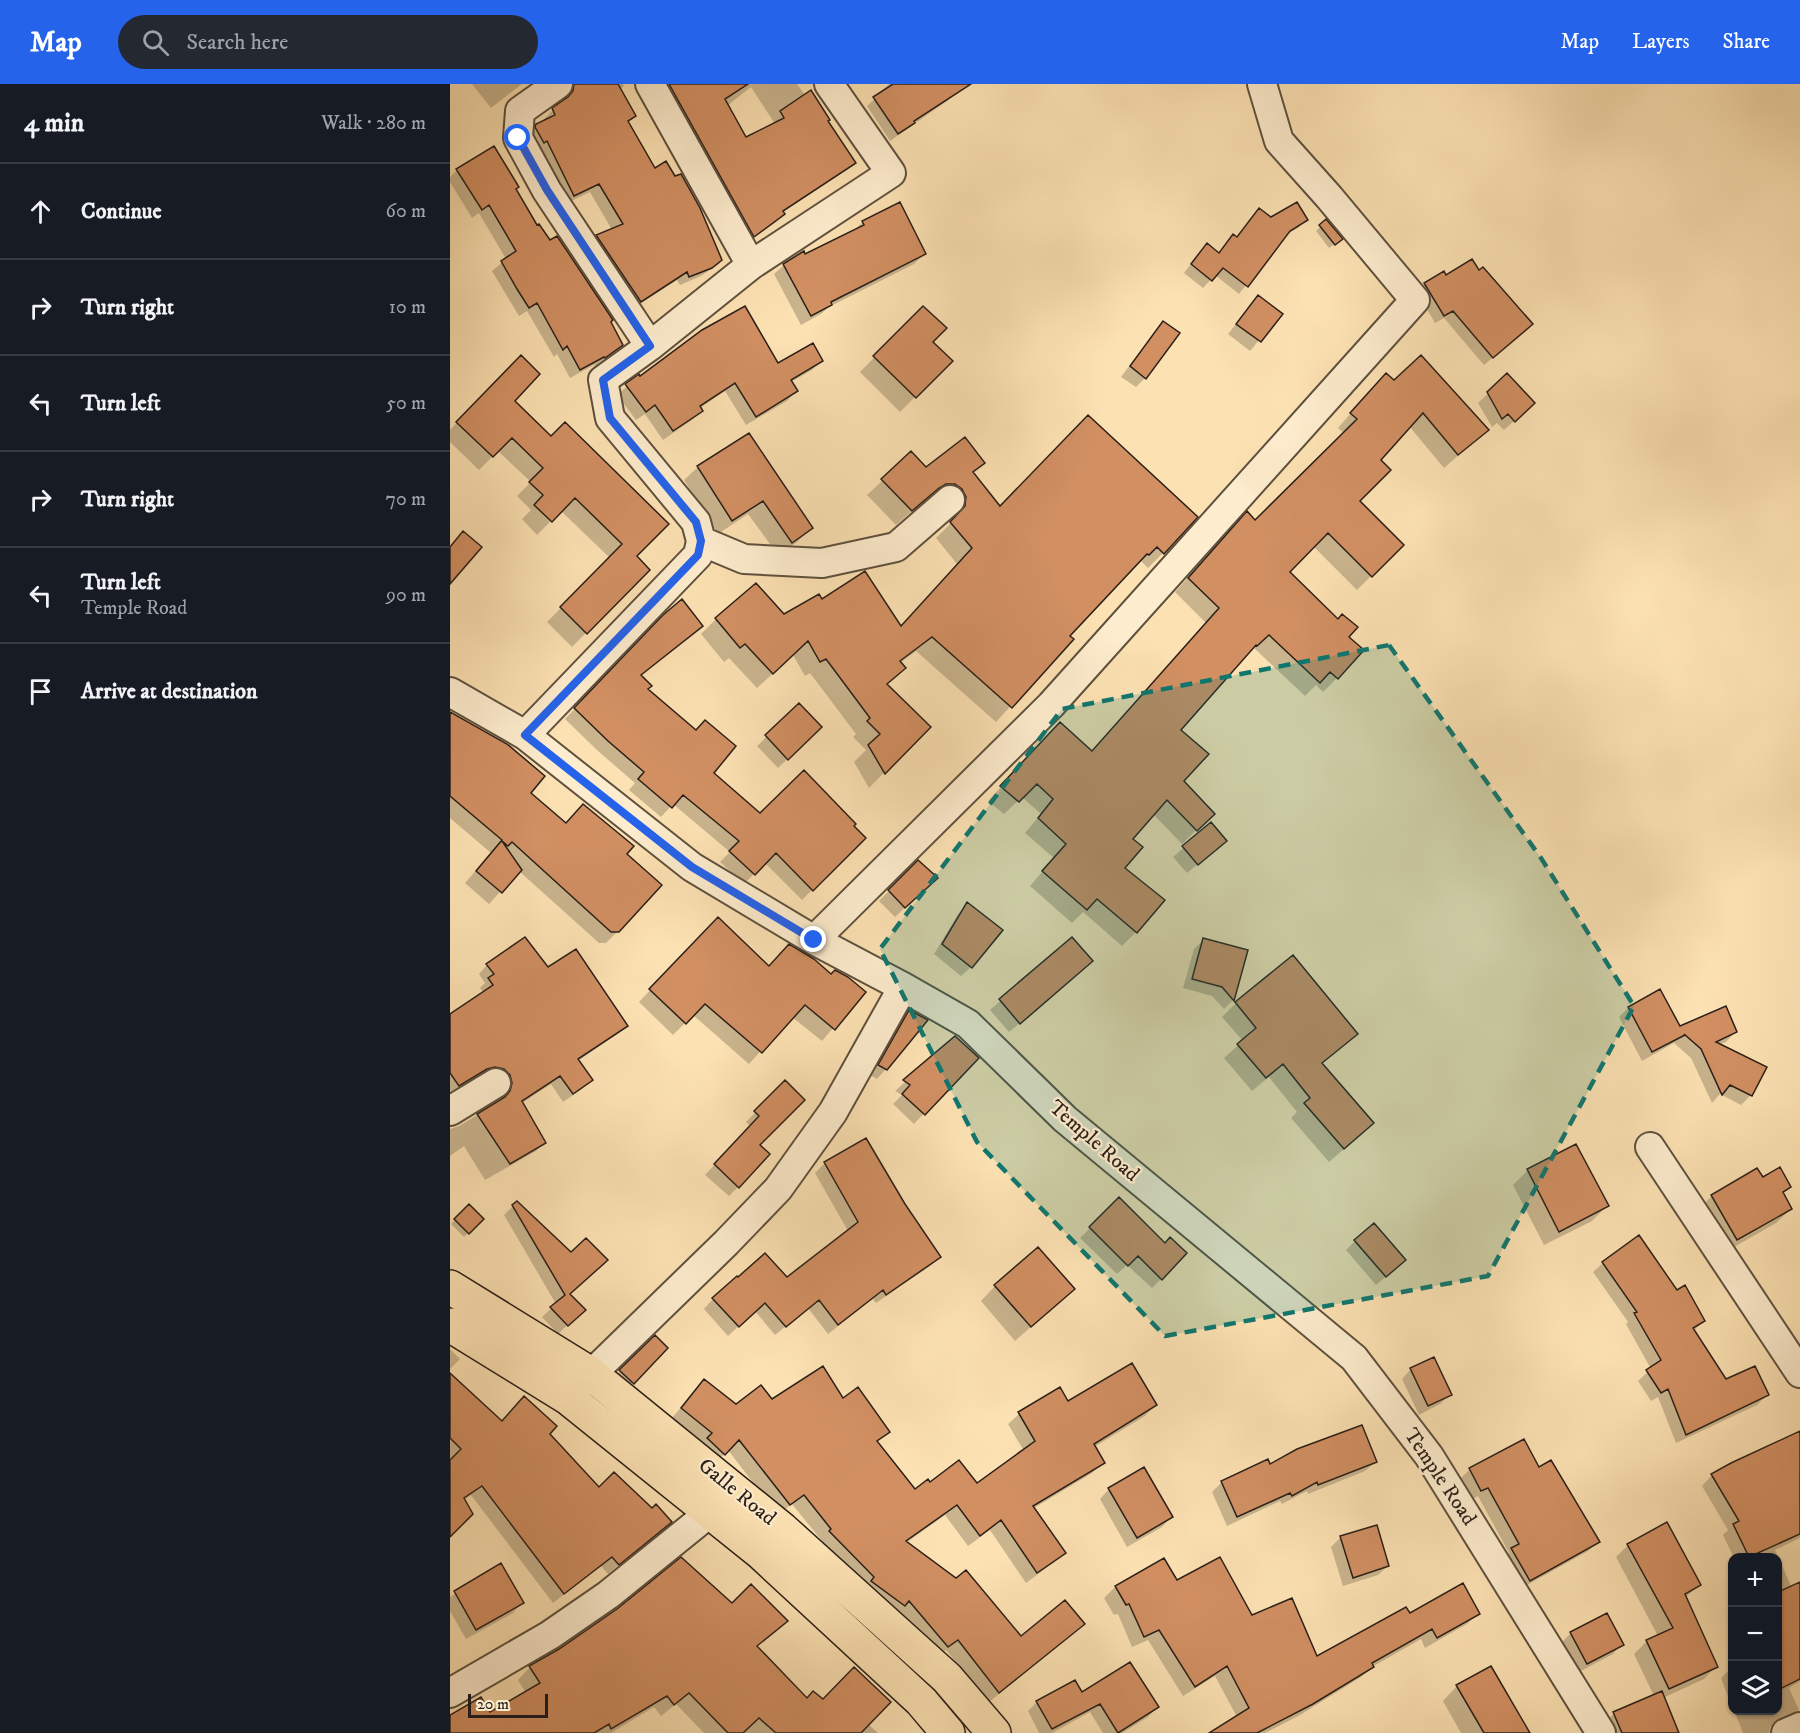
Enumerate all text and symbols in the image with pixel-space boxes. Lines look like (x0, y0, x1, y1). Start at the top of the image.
search box (118, 15, 538, 69)
text: Map (30, 25, 82, 60)
icon: search (139, 26, 172, 59)
text: Search here (187, 29, 288, 56)
text: Map (1560, 29, 1599, 55)
text: Layers (1632, 29, 1690, 55)
text: Share (1723, 29, 1770, 55)
text: 4 min (24, 107, 84, 140)
text: Walk · 280 m (321, 111, 426, 136)
route start (504, 124, 530, 150)
icon: ahead (24, 195, 57, 228)
text: Continue (81, 198, 162, 225)
text: 60 m (386, 199, 426, 224)
icon: right (24, 291, 57, 324)
text: Turn right (81, 294, 174, 321)
text: 10 m (389, 295, 426, 320)
icon: left (24, 387, 57, 420)
text: Turn left (81, 390, 161, 417)
text: 50 m (386, 391, 426, 416)
icon: right (24, 483, 57, 516)
text: Turn right (81, 486, 174, 513)
text: 70 m (385, 487, 426, 512)
text: Turn left (81, 569, 161, 596)
icon: left (24, 579, 57, 612)
text: 90 m (386, 583, 426, 608)
text: Temple Road (81, 596, 187, 621)
icon: arrive (24, 675, 57, 708)
text: Arrive at destination (81, 678, 258, 705)
route end (800, 926, 826, 952)
street label: Temple Road (1043, 1095, 1145, 1188)
street label: Temple Road (1398, 1423, 1482, 1531)
street label: Galle Road (693, 1453, 782, 1532)
map controls (1728, 1553, 1782, 1715)
button: + (1728, 1553, 1782, 1607)
button: − (1728, 1607, 1782, 1661)
button: layers (1728, 1661, 1782, 1715)
scale bar (468, 1691, 548, 1718)
text: 20 m (477, 1694, 509, 1714)

